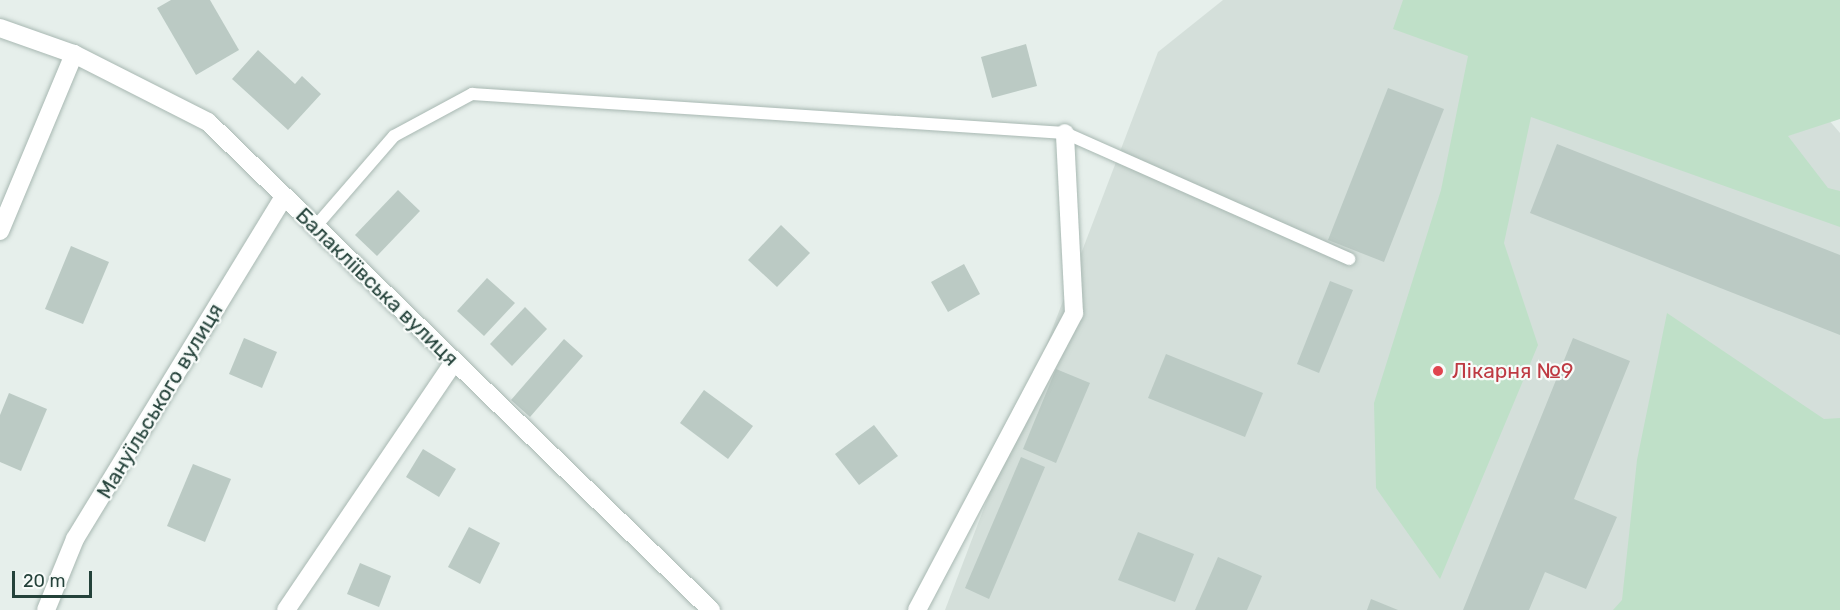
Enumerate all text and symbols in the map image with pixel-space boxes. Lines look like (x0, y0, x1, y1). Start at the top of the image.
street label: Балакліївська вулиця (290, 203, 464, 371)
street label: Мануїльського вулиця (92, 299, 228, 503)
place label: Лікарня №9 (1452, 358, 1573, 384)
marker: Лікарня №9 (1429, 362, 1447, 380)
scale bar (15, 559, 94, 597)
text: 20 m (23, 570, 65, 592)

